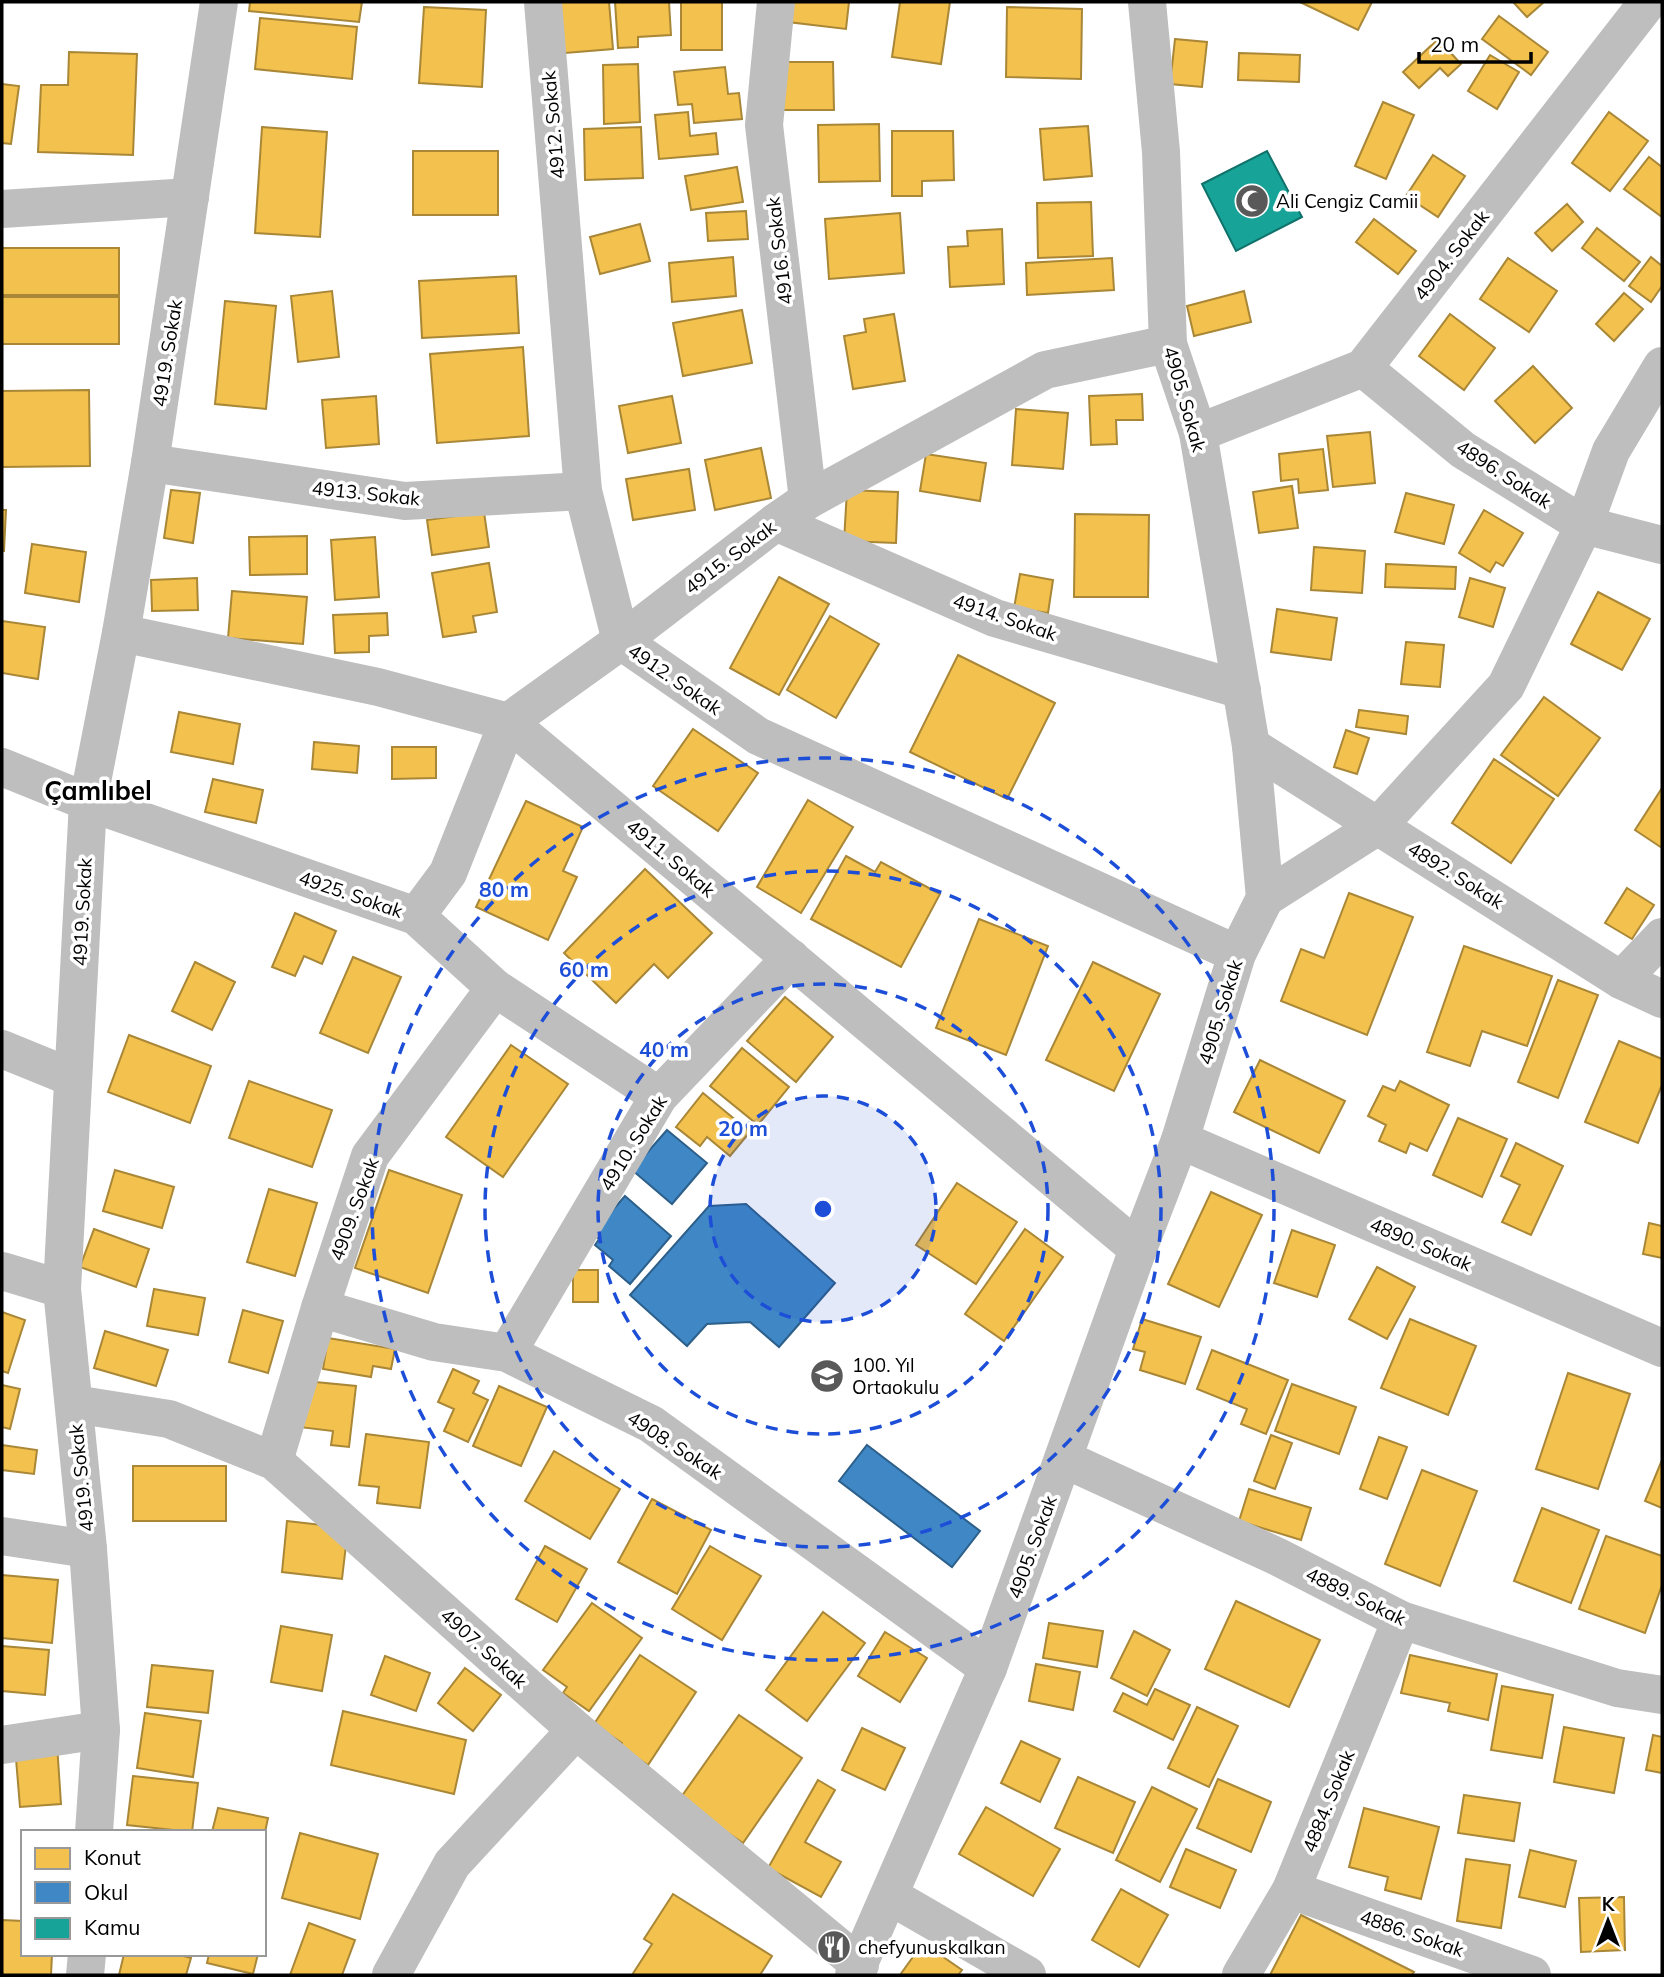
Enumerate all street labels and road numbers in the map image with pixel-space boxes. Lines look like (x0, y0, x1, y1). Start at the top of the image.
street label: 4912. Sokak (536, 70, 570, 180)
street label: 4916. Sokak (760, 196, 798, 306)
street label: 4904. Sokak (1408, 205, 1494, 305)
street label: 4919. Sokak (147, 297, 187, 408)
street label: 4905. Sokak (1159, 344, 1212, 455)
street label: 4896. Sokak (1452, 434, 1556, 514)
street label: 4913. Sokak (311, 475, 421, 511)
street label: 4915. Sokak (679, 515, 781, 599)
street label: 4914. Sokak (950, 588, 1060, 646)
street label: 4912. Sokak (624, 638, 726, 720)
street label: 4911. Sokak (622, 814, 720, 902)
street label: 4892. Sokak (1404, 836, 1509, 914)
street label: 4919. Sokak (67, 857, 97, 967)
street label: 4925. Sokak (296, 865, 406, 923)
street label: 4905. Sokak (1193, 956, 1247, 1067)
street label: 4910. Sokak (594, 1090, 672, 1195)
street label: 4909. Sokak (324, 1154, 384, 1264)
street label: 4890. Sokak (1366, 1212, 1476, 1276)
street label: 4908. Sokak (623, 1405, 727, 1485)
street label: 4919. Sokak (63, 1423, 99, 1533)
street label: 4905. Sokak (1002, 1492, 1062, 1602)
street label: 4889. Sokak (1302, 1561, 1410, 1631)
street label: 4907. Sokak (436, 1603, 532, 1693)
street label: 4884. Sokak (1297, 1746, 1360, 1856)
street label: 4886. Sokak (1357, 1904, 1467, 1962)

